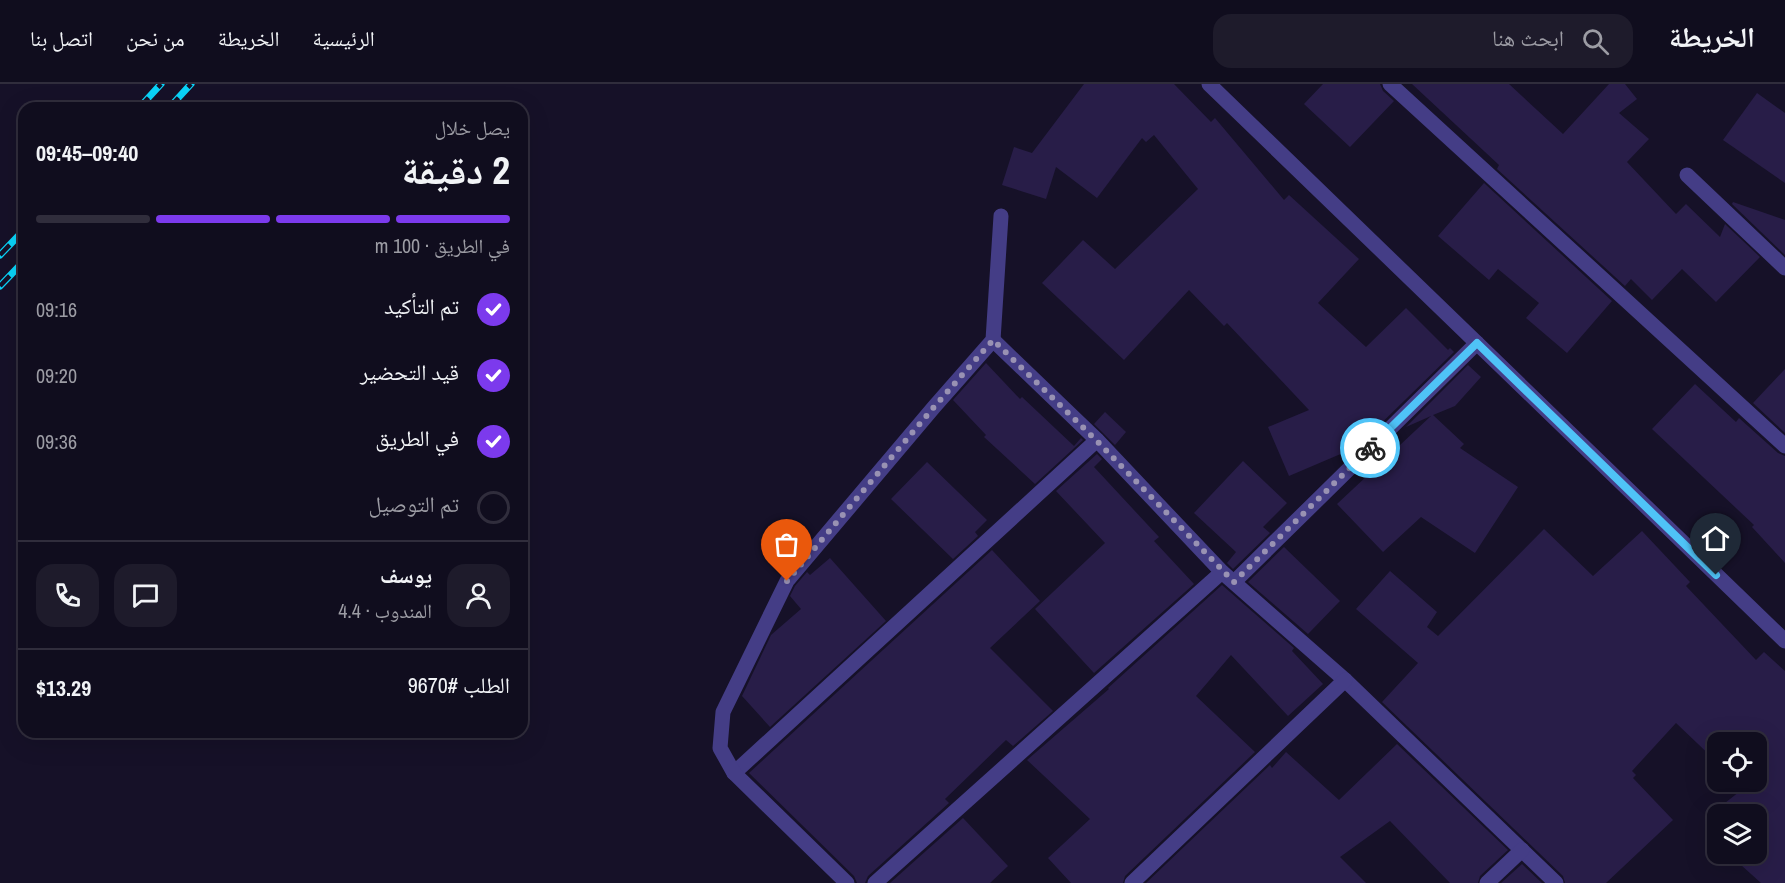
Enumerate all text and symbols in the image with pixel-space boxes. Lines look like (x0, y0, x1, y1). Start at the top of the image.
search box (1213, 14, 1633, 68)
text: الخريطة (1669, 18, 1755, 56)
text: ابحث هنا (1492, 23, 1564, 53)
text: اتصل بنا (30, 24, 93, 53)
text: من نحن (126, 24, 185, 53)
text: الخريطة (218, 24, 280, 53)
text: الرئيسية (313, 24, 375, 53)
icon: search (1579, 25, 1612, 58)
text: يصل خلال (434, 114, 510, 141)
text: 09:40–09:45 (36, 138, 138, 168)
text: 2 دقيقة (401, 144, 510, 196)
text: في الطريق · 100 m (375, 232, 510, 259)
text: تم التأكيد (384, 291, 459, 321)
icon: check (477, 293, 510, 326)
text: 09:16 (36, 296, 77, 323)
text: قيد التحضير (360, 357, 459, 387)
icon: check (477, 359, 510, 392)
text: 09:20 (36, 362, 77, 389)
courier (1340, 418, 1400, 478)
text: في الطريق (375, 423, 459, 453)
icon: check (477, 425, 510, 458)
text: 09:36 (36, 428, 77, 455)
icon: bike (1354, 432, 1387, 465)
text: تم التوصيل (368, 489, 459, 519)
pin (1690, 513, 1741, 575)
pin (761, 519, 812, 581)
icon: home (1699, 522, 1732, 555)
icon: bag (770, 528, 803, 561)
text: يوسف (380, 560, 432, 590)
button: phone (36, 564, 99, 627)
button: chat (114, 564, 177, 627)
button: person (447, 564, 510, 627)
text: المندوب · 4.4 (338, 597, 432, 624)
text: الطلب #9670 (408, 670, 510, 700)
text: $13.29 (36, 673, 91, 703)
map controls (1707, 732, 1767, 864)
button: locate (1707, 732, 1767, 792)
button: layers (1707, 804, 1767, 864)

